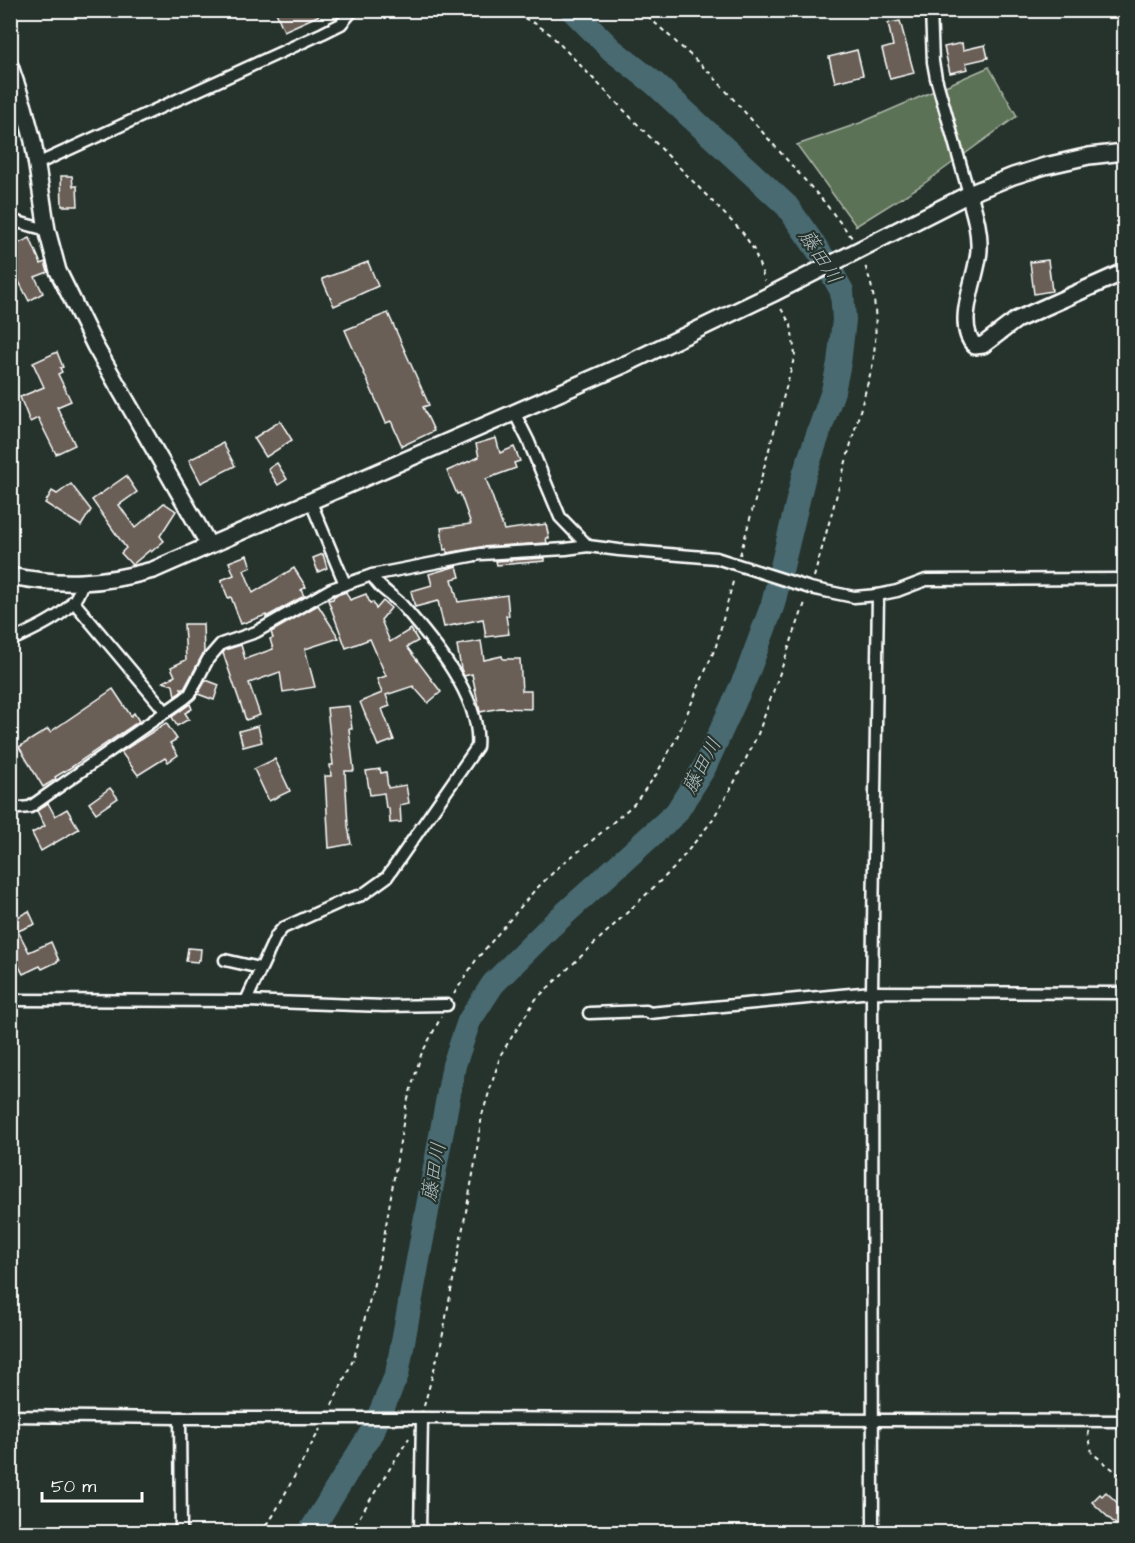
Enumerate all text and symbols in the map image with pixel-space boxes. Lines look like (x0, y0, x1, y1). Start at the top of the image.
water label: 藤田川 (792, 224, 848, 290)
water label: 藤田川 (676, 733, 728, 799)
water label: 藤田川 (415, 1140, 453, 1204)
scale bar (42, 1465, 142, 1503)
text: 50 m (51, 1474, 96, 1499)

